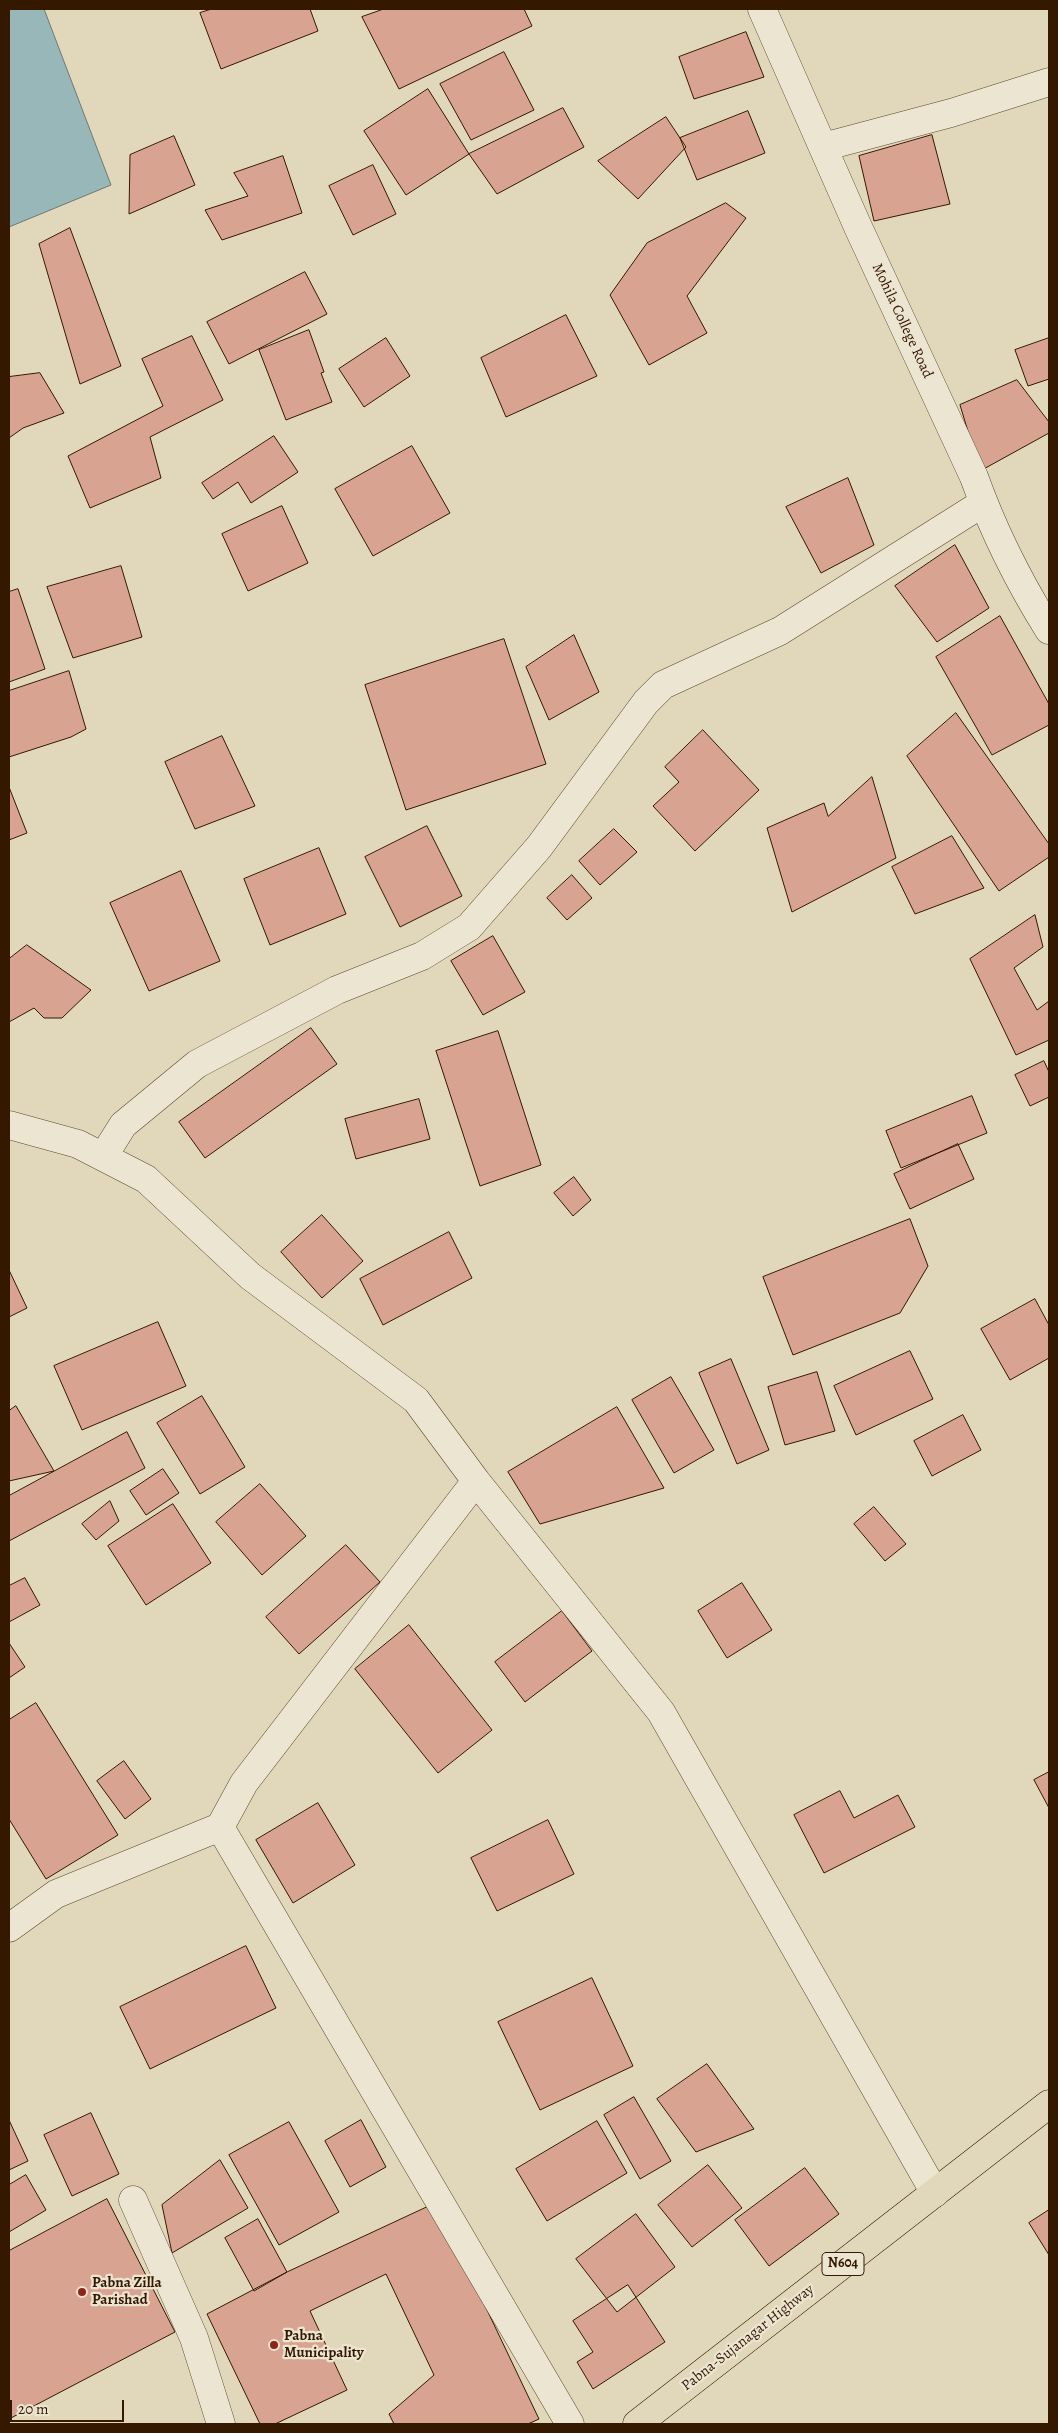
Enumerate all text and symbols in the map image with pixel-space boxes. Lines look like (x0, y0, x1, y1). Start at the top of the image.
street label: Mohila College Road (868, 261, 936, 381)
road number: N604 (822, 2252, 864, 2276)
place label: Pabna Zilla Parishad (92, 2274, 162, 2309)
street label: Pabna-Sujanagar Highway (678, 2281, 818, 2395)
marker: Pabna Zilla Parishad (76, 2286, 88, 2298)
place label: Pabna Municipality (284, 2327, 364, 2362)
marker: Pabna Municipality (268, 2339, 280, 2351)
scale bar (12, 2390, 126, 2422)
text: 20 m (18, 2399, 49, 2419)

